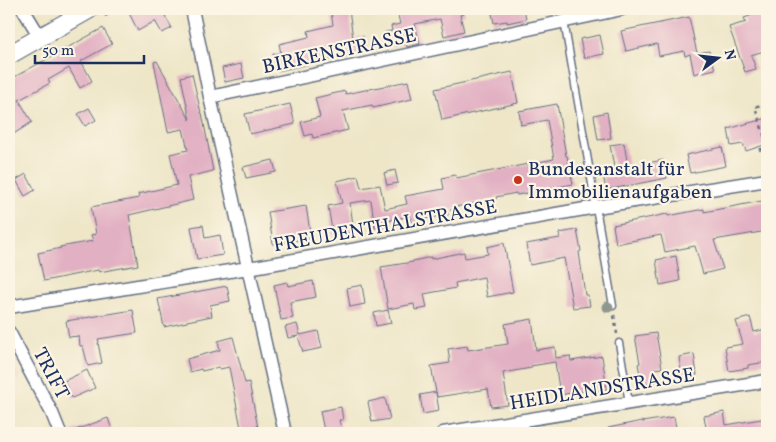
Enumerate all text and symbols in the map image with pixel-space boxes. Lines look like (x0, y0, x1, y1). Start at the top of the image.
street label: BIRKENSTRASSE (260, 22, 419, 82)
scale bar (35, 32, 144, 64)
north arrow (694, 32, 744, 82)
text: 50 m (42, 41, 74, 62)
text: N (719, 48, 740, 62)
place label: Bundesanstalt für Immobilienaufgaben (528, 156, 712, 207)
marker: Bundesanstalt für Immobilienaufgaben (512, 174, 524, 186)
street label: FREUDENTHALSTRASSE (271, 194, 499, 260)
street label: TRIFT (25, 343, 76, 405)
street label: HEIDLANDSTRASSE (508, 362, 697, 418)

